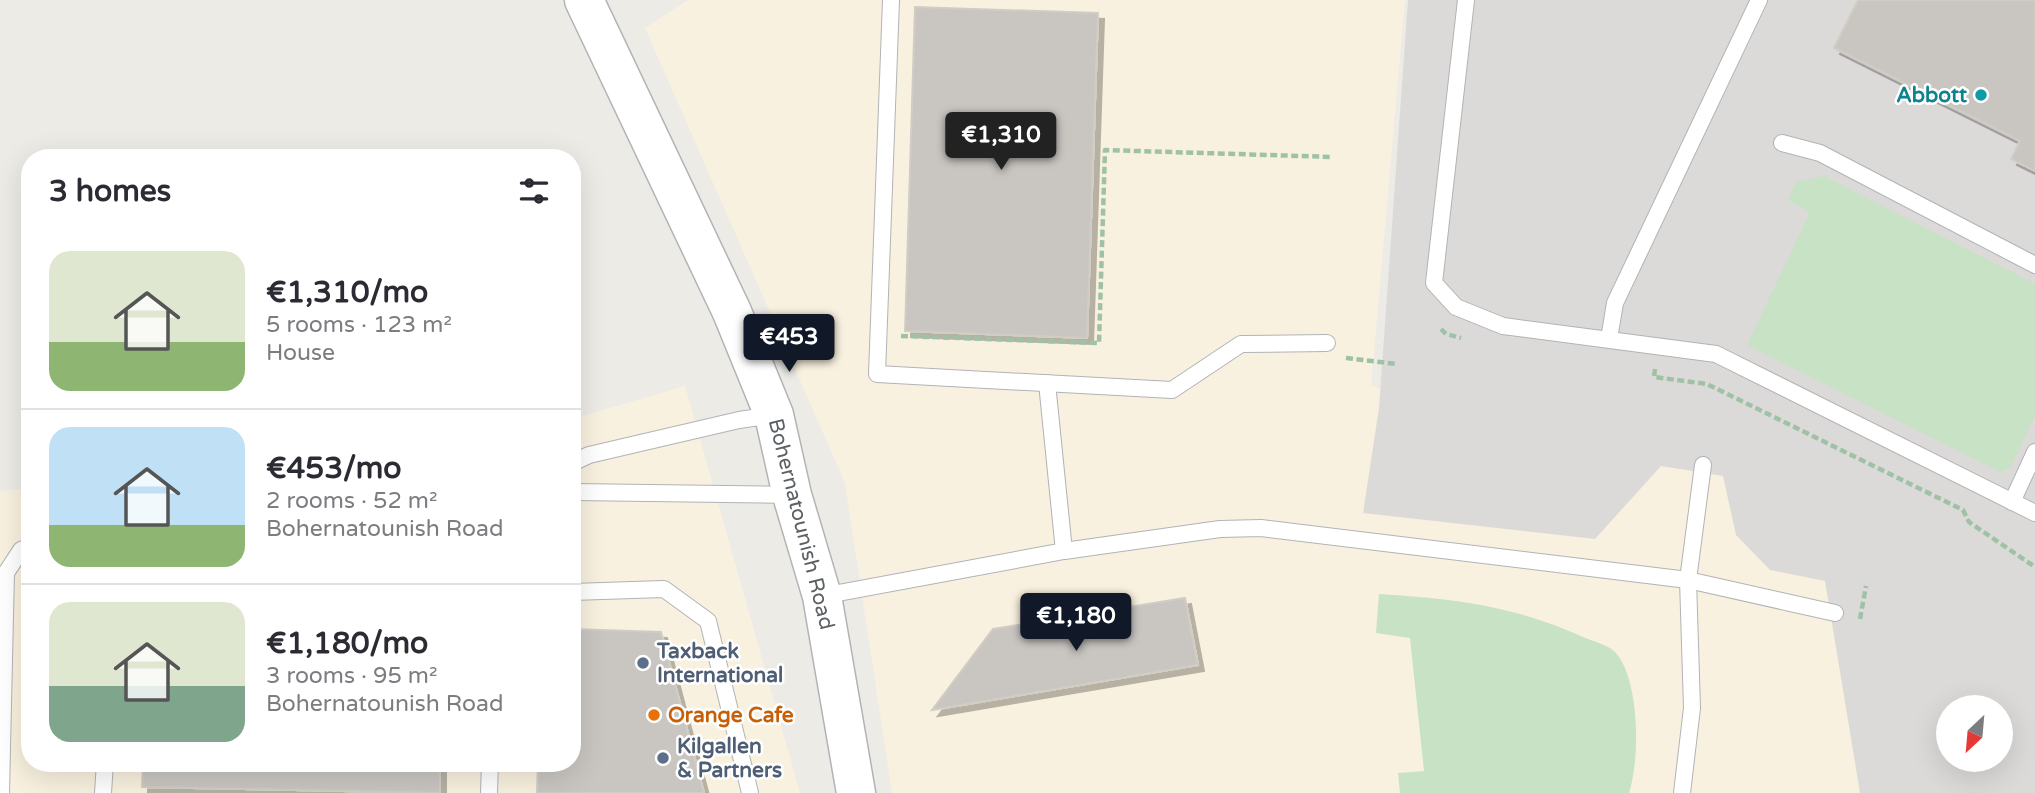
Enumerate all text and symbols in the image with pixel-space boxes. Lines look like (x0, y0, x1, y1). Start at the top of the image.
place label: Abbott (1896, 83, 1967, 108)
marker: Abbott (1973, 87, 1989, 103)
pin: €1,310 (944, 113, 1058, 172)
text: €1,310 (961, 121, 1041, 149)
icon: filters (515, 172, 553, 210)
text: 3 homes (49, 173, 171, 210)
text: €1,310/mo (266, 274, 428, 311)
icon: home (105, 279, 189, 363)
text: 5 rooms · 123 m² (266, 311, 452, 339)
pin: €453 (748, 314, 830, 374)
text: €453 (759, 323, 819, 351)
text: House (266, 339, 335, 367)
street label: Bohernatounish Road (763, 416, 839, 632)
text: €453/mo (266, 450, 402, 487)
icon: home (105, 455, 189, 539)
text: 2 rooms · 52 m² (266, 487, 437, 515)
text: Bohernatounish Road (266, 515, 503, 543)
pin: €1,180 (1019, 594, 1133, 653)
text: €1,180 (1036, 602, 1116, 630)
text: €1,180/mo (266, 625, 428, 662)
icon: home (105, 630, 189, 714)
place label: Taxback International (656, 639, 783, 688)
marker: Taxback International (635, 655, 651, 671)
text: 3 rooms · 95 m² (266, 662, 437, 690)
text: Bohernatounish Road (266, 690, 503, 718)
north arrow (1936, 695, 2012, 772)
map controls (1936, 695, 2013, 772)
place label: Orange Cafe (668, 703, 794, 728)
marker: Orange Cafe (646, 707, 662, 723)
place label: Kilgallen & Partners (677, 734, 782, 783)
marker: Kilgallen & Partners (655, 750, 671, 766)

